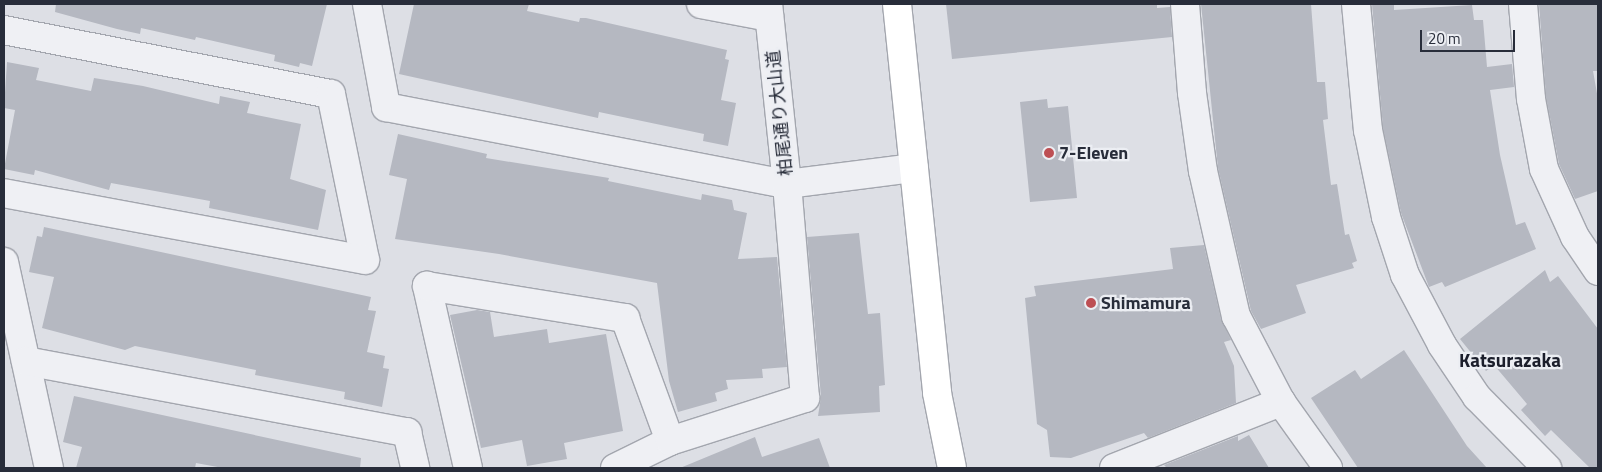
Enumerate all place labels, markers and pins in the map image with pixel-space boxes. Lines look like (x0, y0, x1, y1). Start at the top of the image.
place label: 7-Eleven (1059, 142, 1128, 164)
marker: 7-Eleven (1043, 147, 1055, 159)
place label: Shimamura (1101, 292, 1191, 314)
marker: Shimamura (1085, 297, 1097, 309)

